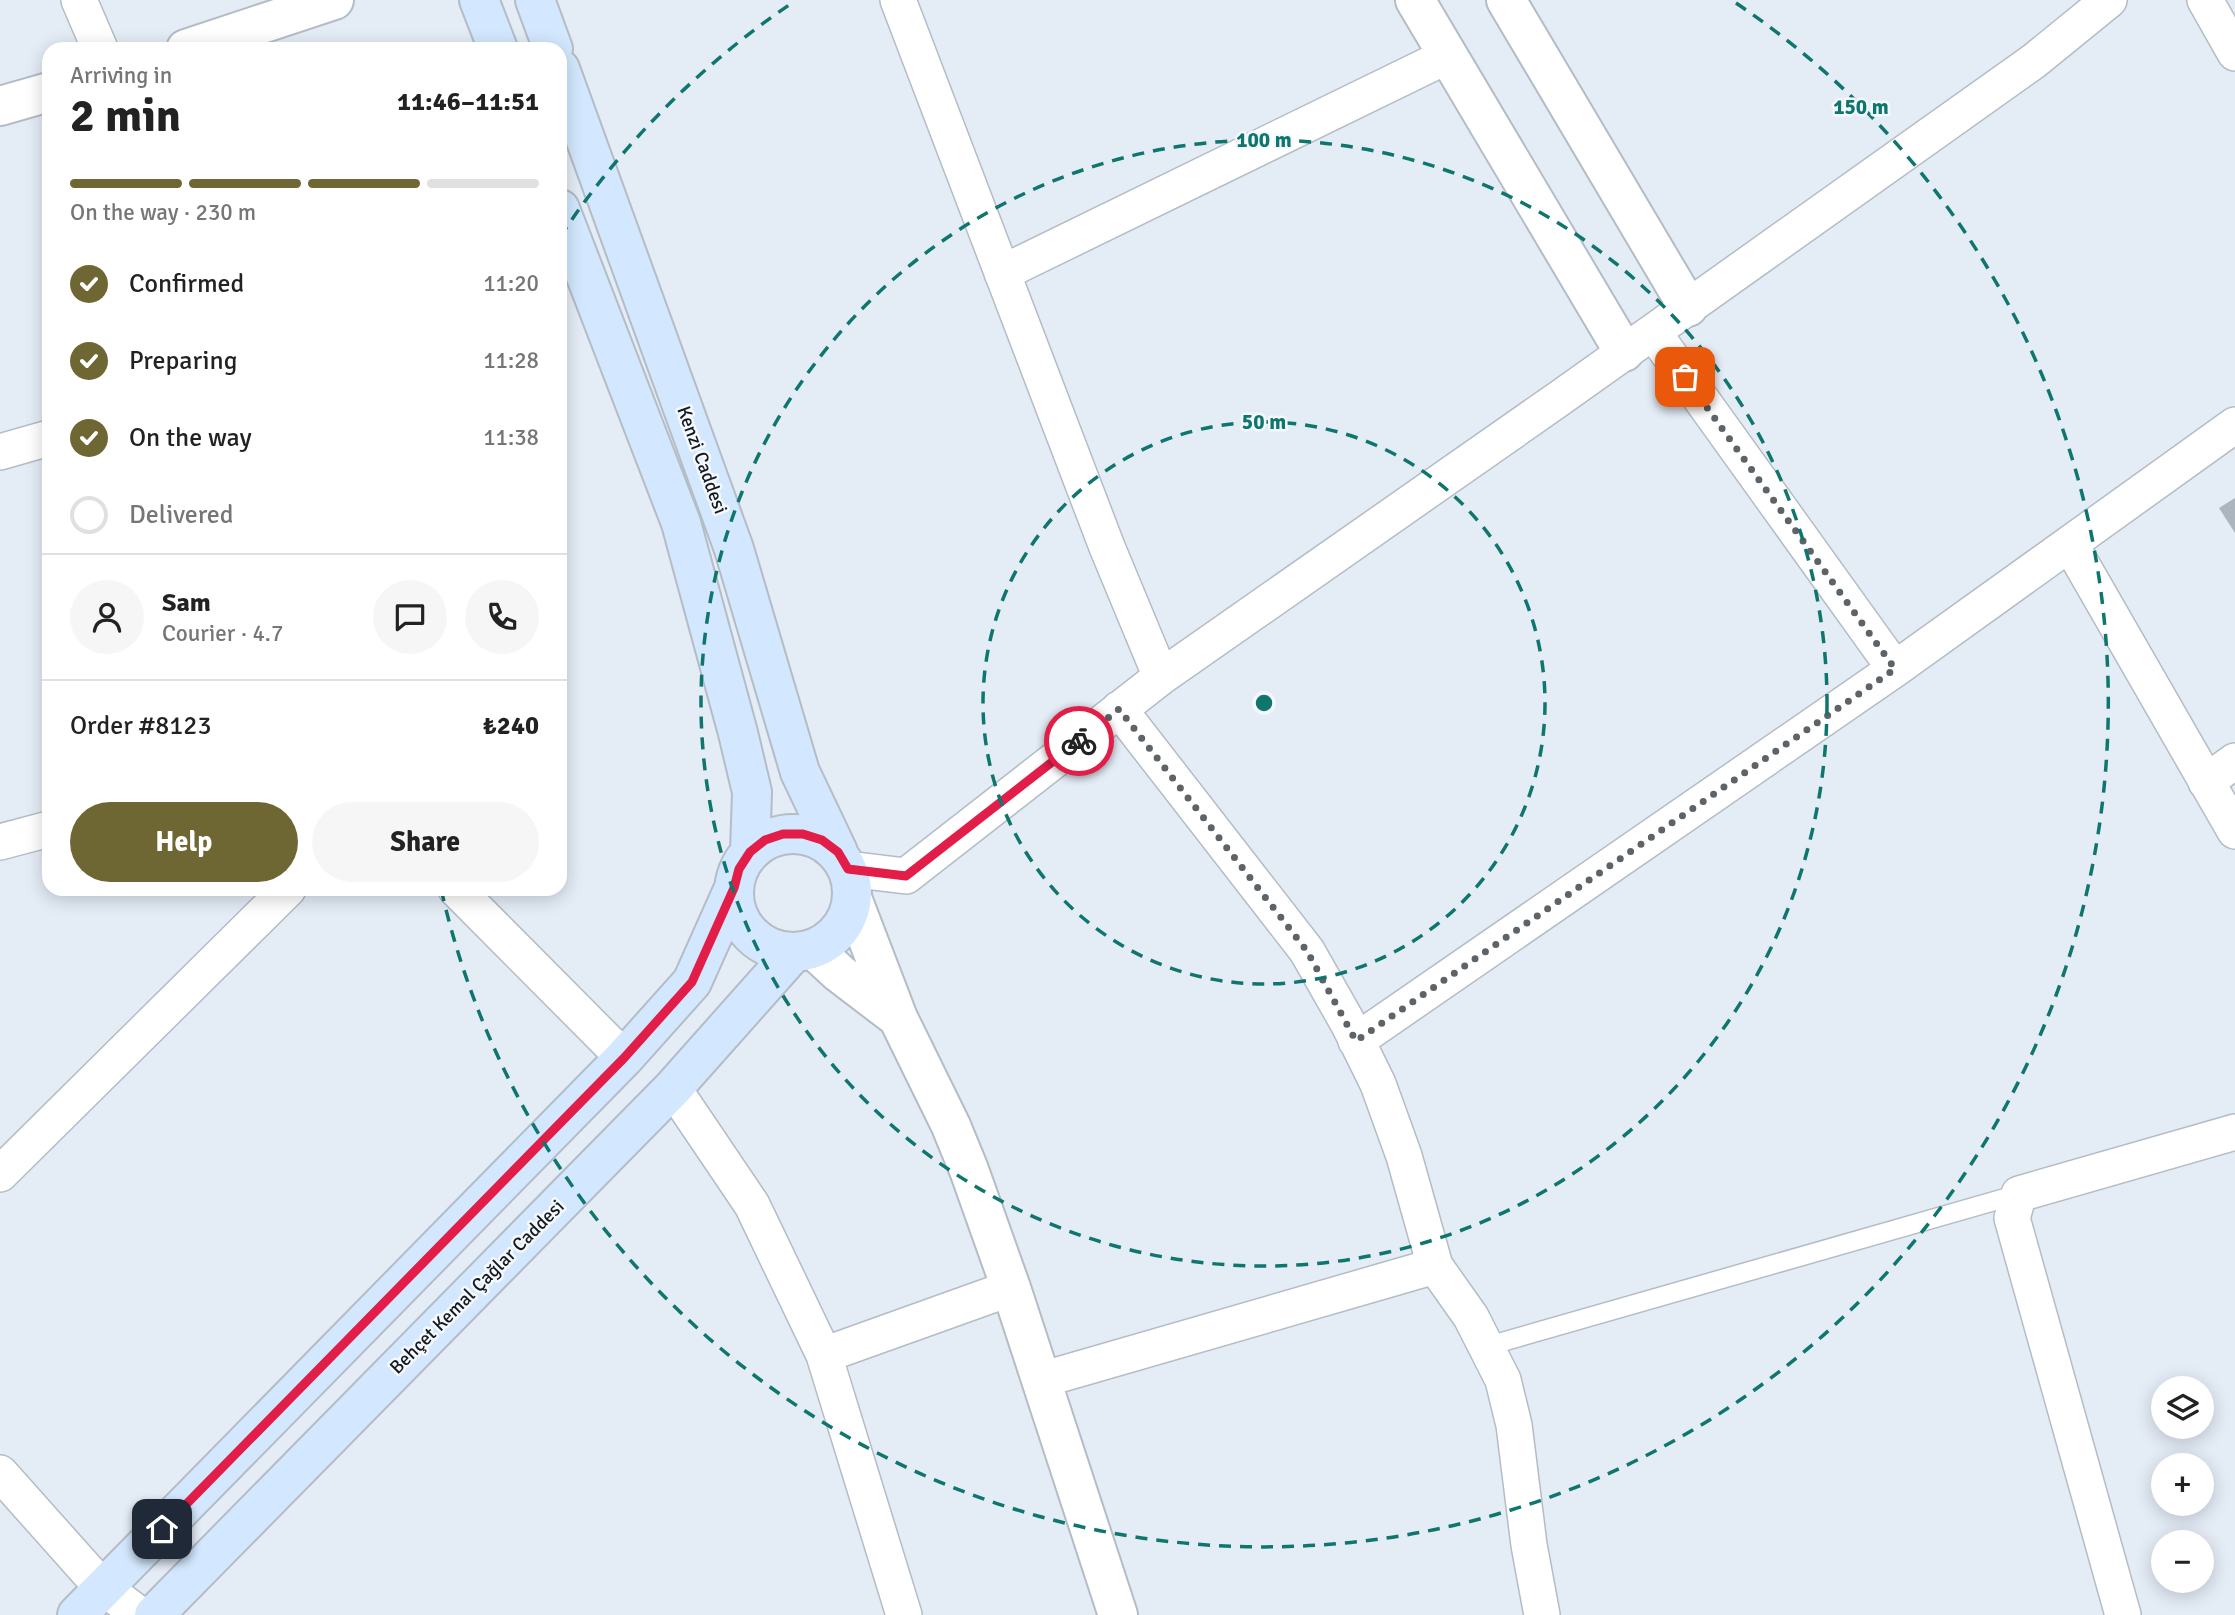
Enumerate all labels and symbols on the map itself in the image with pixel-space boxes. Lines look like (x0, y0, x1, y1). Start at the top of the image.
text: 150 m (1833, 94, 1889, 120)
text: 100 m (1236, 127, 1292, 153)
pin (1655, 347, 1715, 407)
street label: Kenzi Caddesi (671, 403, 733, 517)
text: 50 m (1242, 409, 1286, 435)
centre of rings (1252, 691, 1276, 715)
courier (1044, 706, 1114, 776)
street label: Behçet Kemal Çağlar Caddesi (385, 1195, 569, 1379)
pin (132, 1499, 192, 1559)

